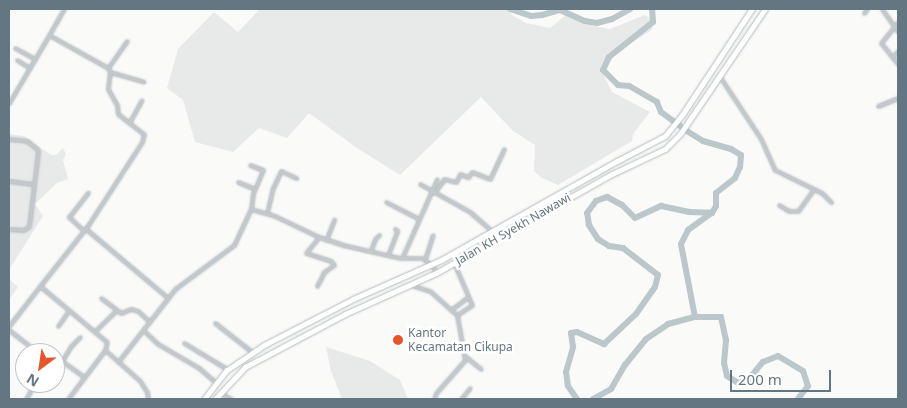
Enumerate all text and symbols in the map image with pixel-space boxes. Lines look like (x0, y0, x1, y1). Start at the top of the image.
street label: Jalan KH Syekh Nawawi (453, 190, 573, 268)
place label: Kantor Kecamatan Cikupa (408, 326, 513, 354)
marker: Kantor Kecamatan Cikupa (392, 334, 404, 346)
north arrow (15, 343, 65, 393)
scale bar (732, 360, 833, 392)
text: N (23, 369, 42, 392)
text: 200 m (738, 369, 782, 389)

